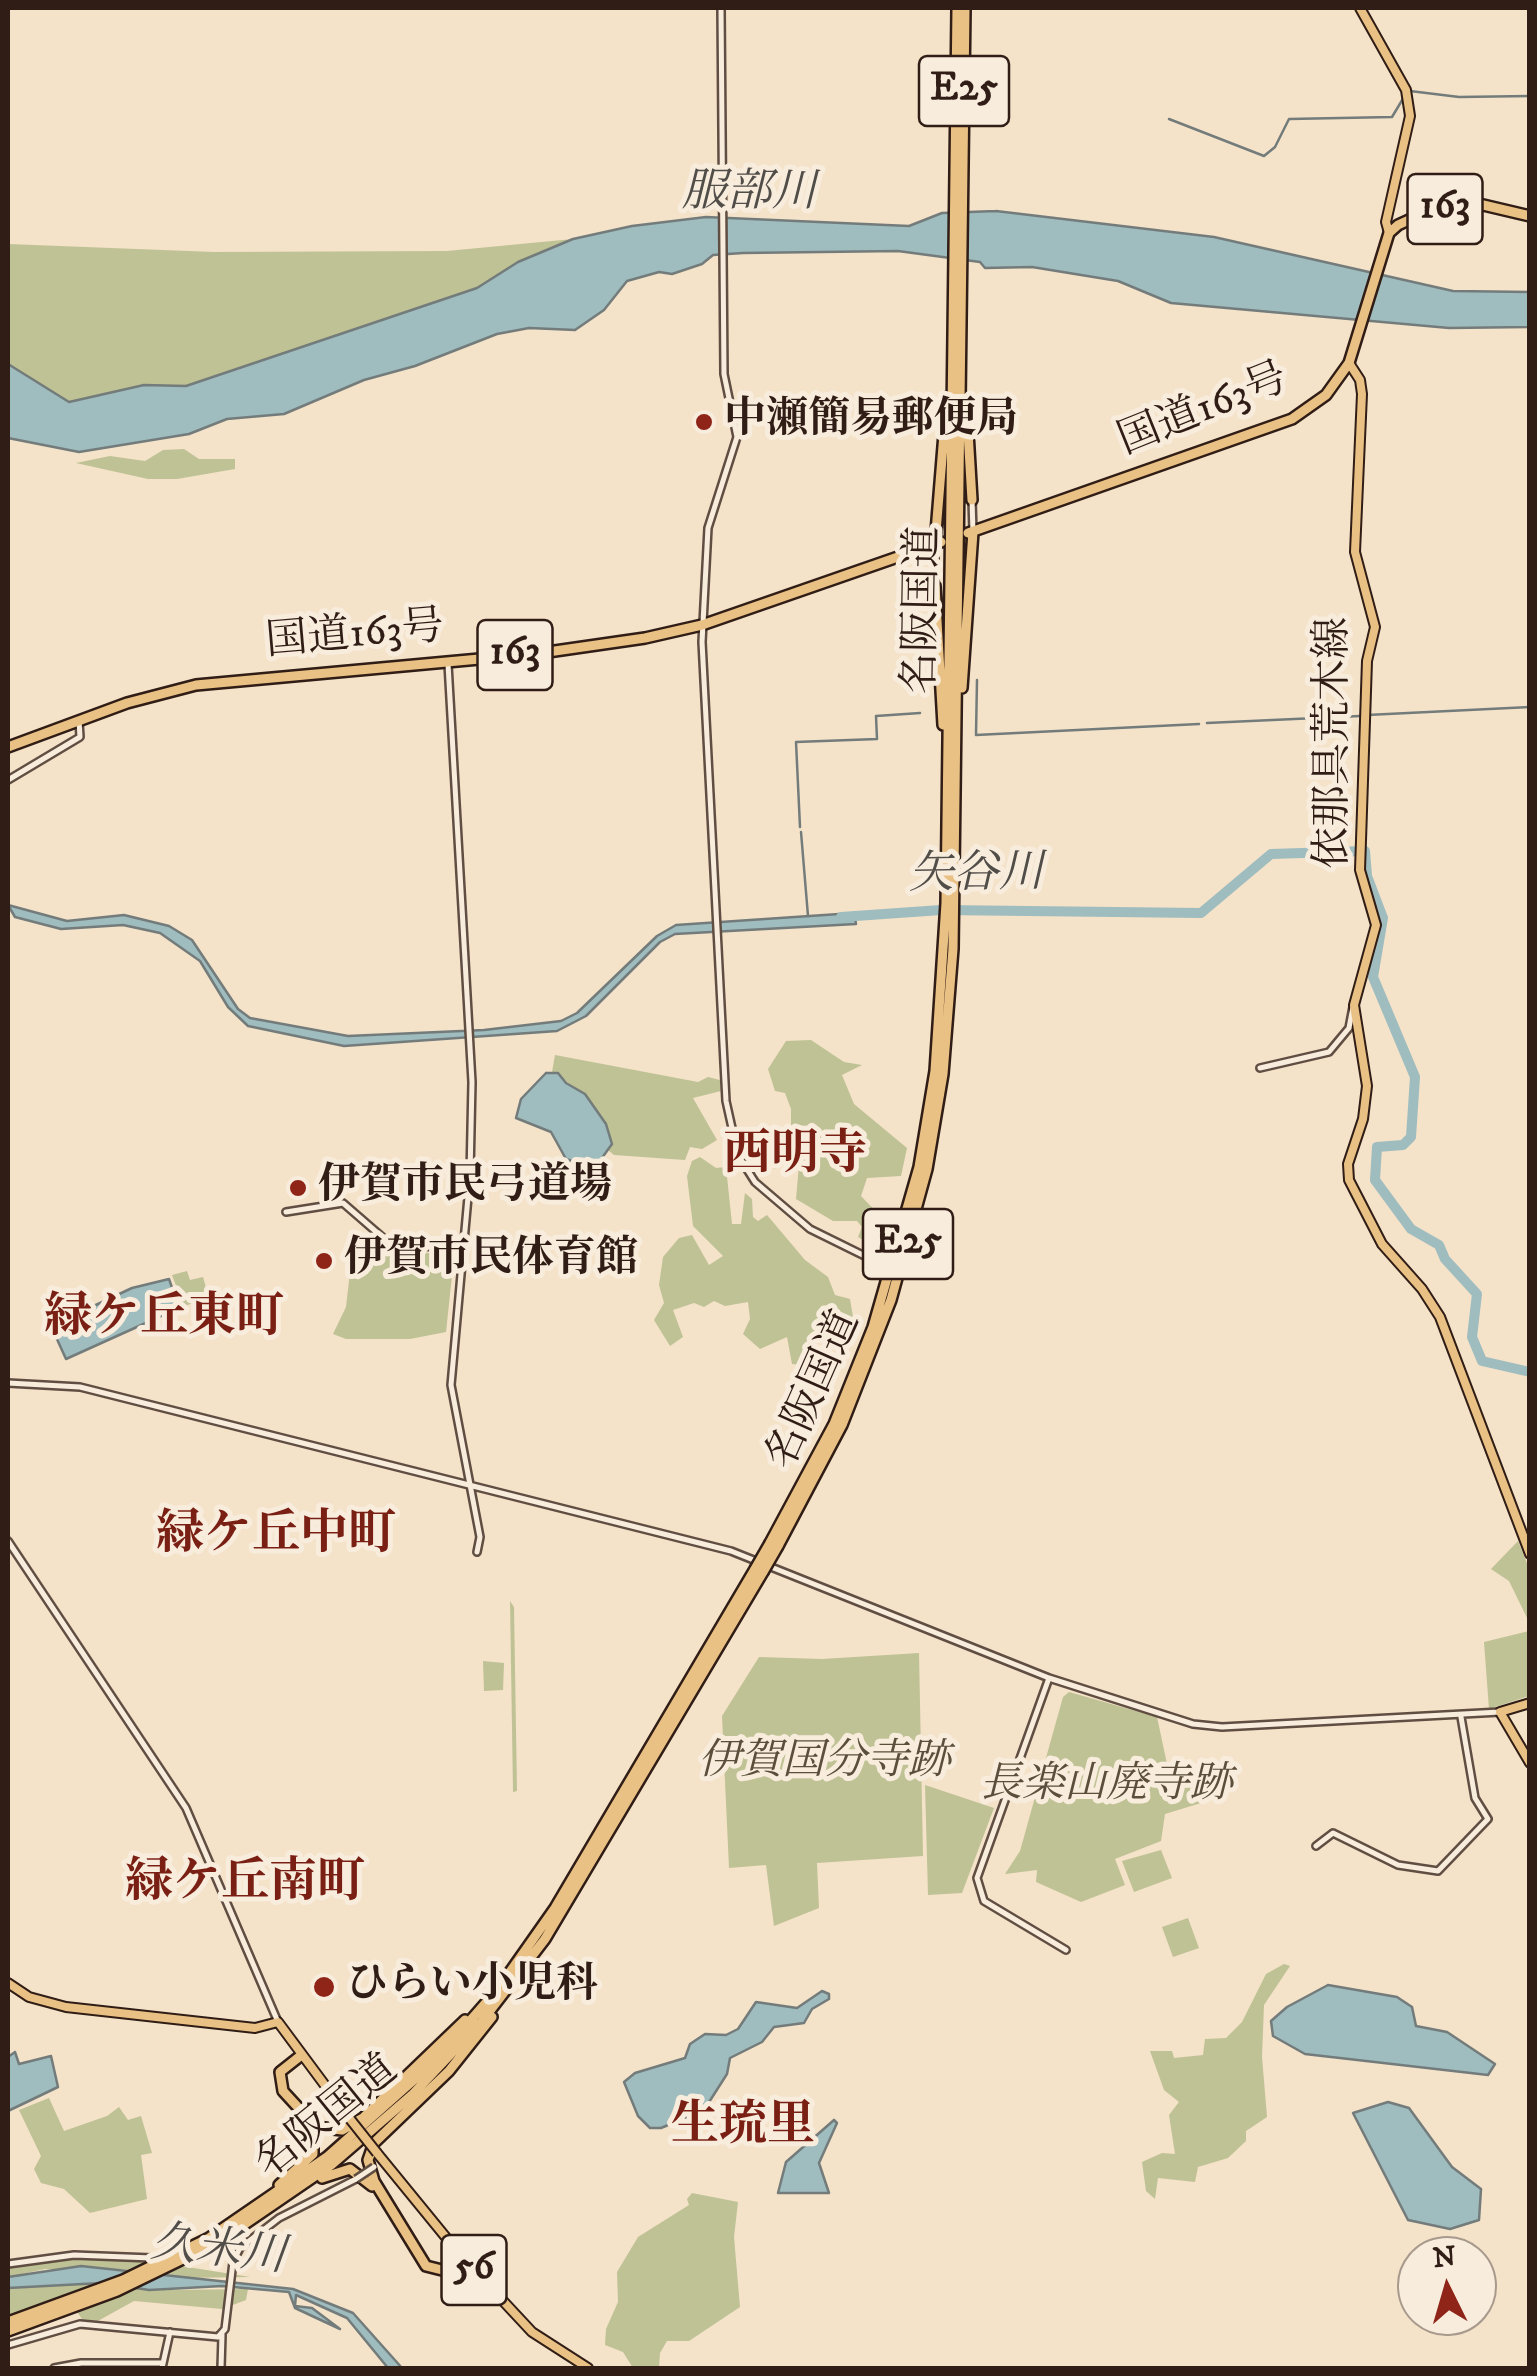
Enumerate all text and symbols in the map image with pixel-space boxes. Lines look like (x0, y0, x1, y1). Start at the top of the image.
road number: E25 (919, 56, 1009, 126)
water label: 服部川 (682, 169, 816, 223)
road number: 163 (1408, 174, 1482, 244)
street label: 国道163号 (1112, 355, 1296, 469)
place label: 中瀬簡易郵便局 (724, 397, 1018, 447)
marker: 中瀬簡易郵便局 (693, 411, 715, 433)
street label: 名阪国道 (898, 526, 952, 694)
street label: 国道163号 (264, 604, 446, 670)
street label: 依那具荒木線 (1311, 617, 1361, 869)
road number: 163 (478, 620, 552, 690)
water label: 矢谷川 (908, 849, 1044, 905)
district label: 西明寺 (723, 1129, 867, 1187)
place label: 伊賀市民弓道場 (318, 1163, 612, 1213)
marker: 伊賀市民弓道場 (287, 1177, 309, 1199)
road number: E25 (863, 1209, 953, 1279)
place label: 伊賀市民体育館 (344, 1236, 638, 1286)
marker: 伊賀市民体育館 (313, 1250, 335, 1272)
district label: 緑ケ丘東町 (44, 1292, 284, 1350)
street label: 名阪国道 (759, 1304, 873, 1478)
district label: 緑ケ丘中町 (156, 1509, 396, 1567)
park label: 伊賀国分寺跡 (698, 1739, 950, 1789)
park label: 長楽山廃寺跡 (980, 1762, 1232, 1812)
district label: 緑ケ丘南町 (125, 1857, 365, 1915)
place label: ひらい小児科 (346, 1962, 598, 2012)
marker: ひらい小児科 (311, 1974, 337, 2000)
street label: 名阪国道 (247, 2047, 409, 2191)
district label: 生琉里 (671, 2100, 815, 2158)
water label: 久米川 (148, 2219, 288, 2287)
road number: 56 (442, 2235, 506, 2305)
north arrow (1397, 2236, 1497, 2336)
text: N (1432, 2239, 1457, 2276)

